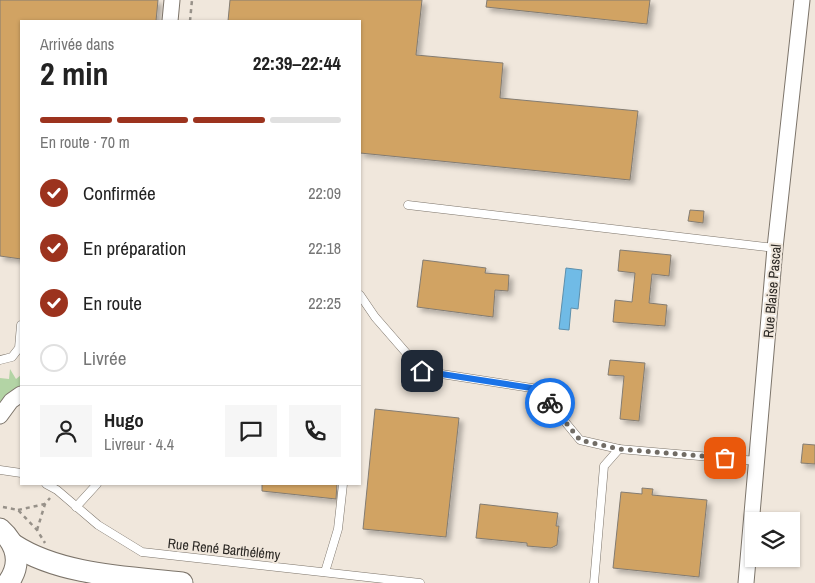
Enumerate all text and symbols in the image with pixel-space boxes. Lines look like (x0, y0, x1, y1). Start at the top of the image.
text: Arrivée dans (40, 33, 114, 55)
text: 22:39–22:44 (253, 50, 341, 76)
text: 2 min (40, 52, 109, 95)
text: En route · 70 m (40, 131, 130, 153)
icon: check (40, 179, 68, 207)
text: Confirmée (83, 180, 156, 206)
text: 22:09 (308, 182, 341, 204)
icon: check (40, 234, 68, 262)
text: En préparation (83, 235, 186, 261)
text: 22:18 (308, 237, 341, 259)
street label: Rue Blaise Pascal (759, 243, 785, 339)
icon: check (40, 289, 68, 317)
text: En route (83, 290, 142, 316)
text: 22:25 (308, 292, 341, 314)
text: Livrée (83, 345, 126, 371)
pin (401, 350, 443, 392)
icon: home (408, 357, 436, 385)
courier (525, 378, 575, 428)
icon: bike (536, 389, 564, 417)
button: person (40, 405, 92, 457)
button: chat (225, 405, 277, 457)
button: phone (289, 405, 341, 457)
text: Hugo (104, 407, 144, 433)
text: Livreur · 4.4 (104, 433, 174, 455)
pin (704, 437, 746, 479)
icon: bag (711, 444, 739, 472)
map controls (745, 512, 800, 567)
button: layers (745, 512, 800, 567)
street label: Rue René Barthélémy (167, 534, 281, 564)

